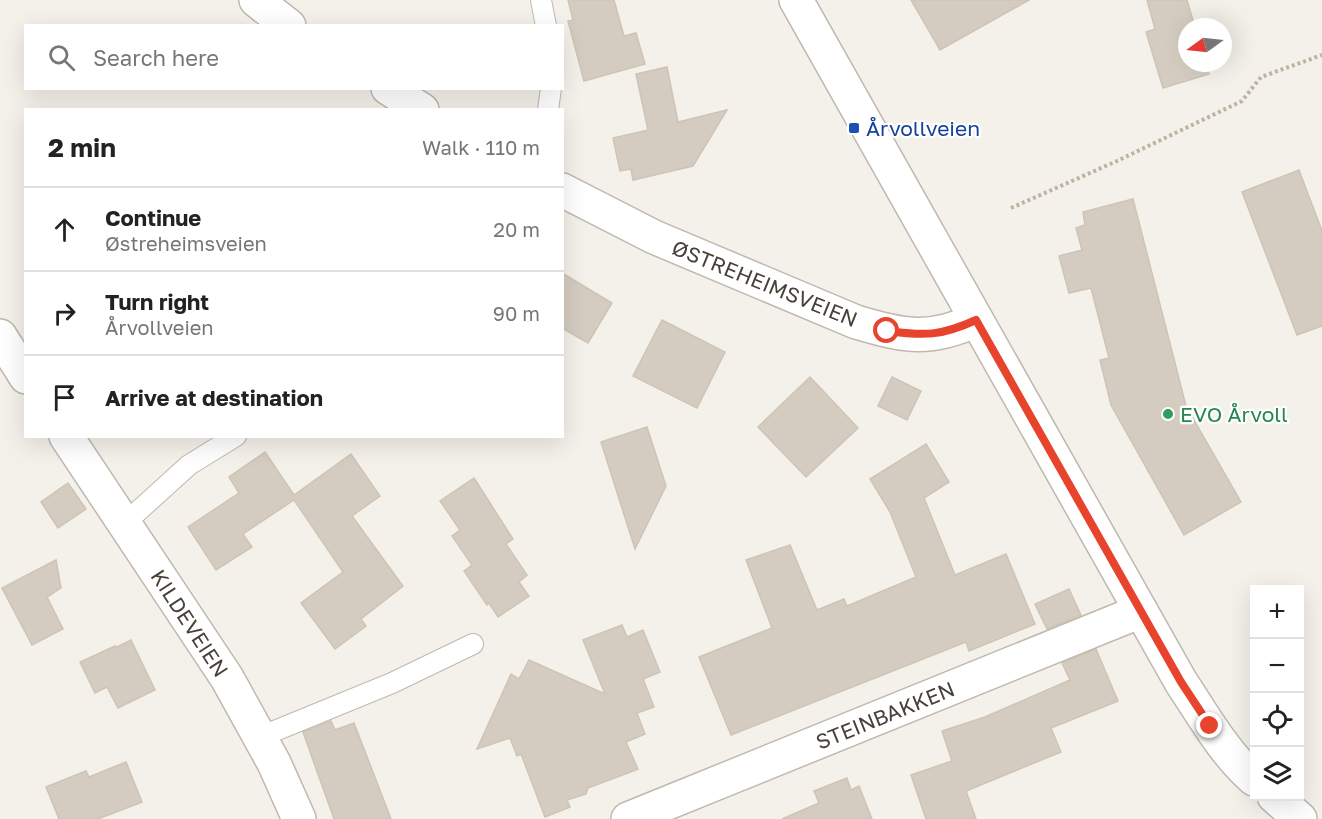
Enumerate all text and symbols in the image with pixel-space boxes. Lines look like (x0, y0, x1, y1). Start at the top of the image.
north arrow (1178, 18, 1232, 72)
search box (24, 24, 564, 90)
icon: search (45, 41, 78, 74)
text: Search here (93, 44, 219, 71)
place label: Årvollveien (866, 115, 980, 141)
marker: Årvollveien (847, 121, 861, 135)
text: 2 min (48, 132, 116, 163)
text: Walk · 110 m (422, 135, 540, 159)
text: Continue (105, 204, 201, 231)
icon: ahead (48, 213, 81, 246)
text: 20 m (493, 217, 540, 241)
text: Østreheimsveien (105, 231, 267, 255)
street label: ØSTREHEIMSVEIEN (668, 234, 862, 332)
text: Turn right (105, 288, 209, 315)
icon: right (48, 297, 81, 330)
text: 90 m (493, 301, 540, 325)
text: Årvollveien (105, 315, 214, 339)
route start (873, 317, 899, 343)
icon: arrive (48, 381, 81, 414)
text: Arrive at destination (105, 384, 323, 411)
place label: EVO Årvoll (1180, 401, 1288, 427)
marker: EVO Årvoll (1161, 407, 1175, 421)
street label: KILDEVEIEN (146, 564, 234, 682)
map controls (1250, 585, 1304, 801)
button: + (1250, 585, 1304, 639)
button: − (1250, 639, 1304, 693)
street label: STEINBAKKEN (812, 675, 958, 755)
button: locate (1250, 693, 1304, 747)
route end (1196, 712, 1222, 738)
button: layers (1250, 747, 1304, 801)

